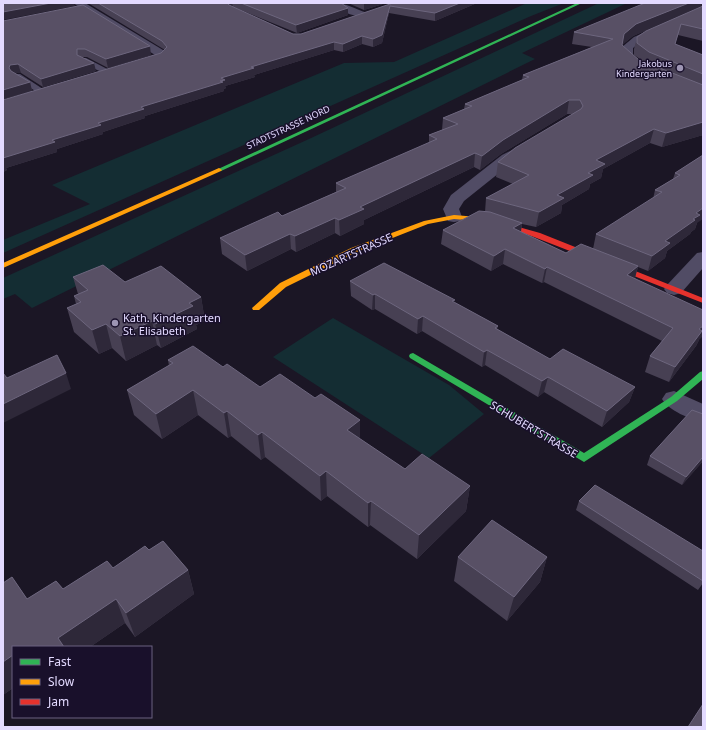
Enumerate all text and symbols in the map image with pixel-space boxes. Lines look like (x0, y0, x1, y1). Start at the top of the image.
place label: Jakobus Kindergarten (616, 57, 672, 80)
marker: Jakobus Kindergarten (675, 63, 685, 73)
street label: STADTSTRASSE NORD (244, 102, 332, 152)
street label: MOZARTSTRASSE (307, 229, 395, 279)
place label: Kath. Kindergarten St. Elisabeth (123, 310, 221, 338)
marker: Kath. Kindergarten St. Elisabeth (110, 318, 120, 328)
street label: SCHUBERTSTRASSE (487, 397, 581, 461)
legend (12, 646, 152, 718)
text: Fast (48, 653, 72, 670)
text: Slow (48, 673, 75, 690)
text: Jam (47, 693, 69, 710)

